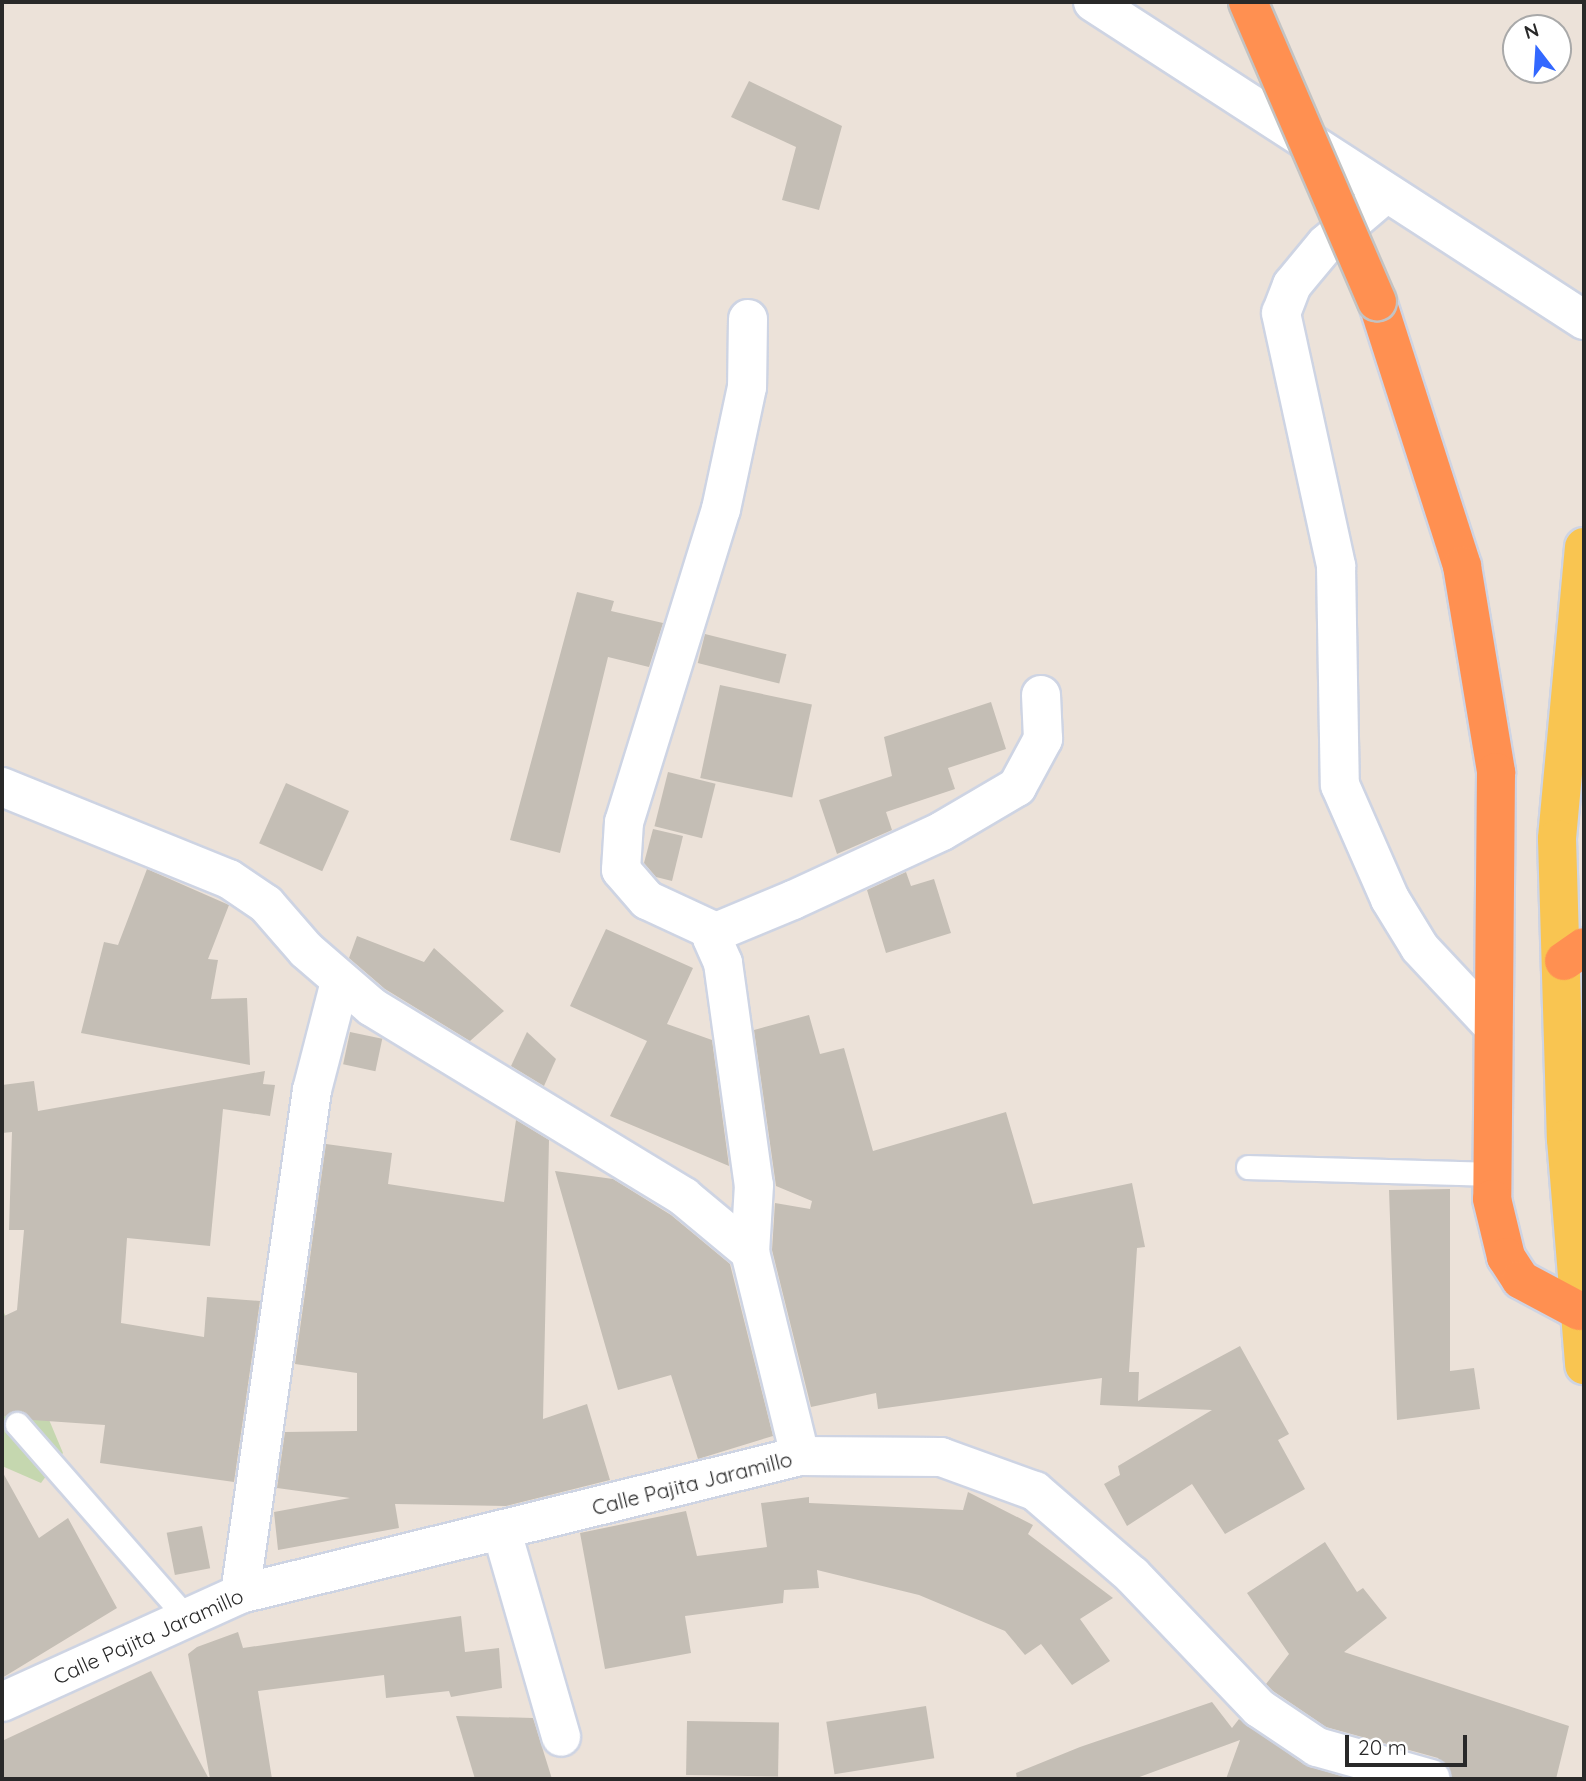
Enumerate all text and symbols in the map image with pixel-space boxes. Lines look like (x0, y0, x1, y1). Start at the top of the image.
north arrow (1502, 14, 1572, 84)
text: N (1521, 17, 1542, 44)
street label: Calle Pajita Jaramillo (589, 1446, 795, 1520)
street label: Calle Pajita Jaramillo (49, 1583, 247, 1689)
scale bar (1348, 1722, 1470, 1766)
text: 20 m (1358, 1734, 1407, 1760)

